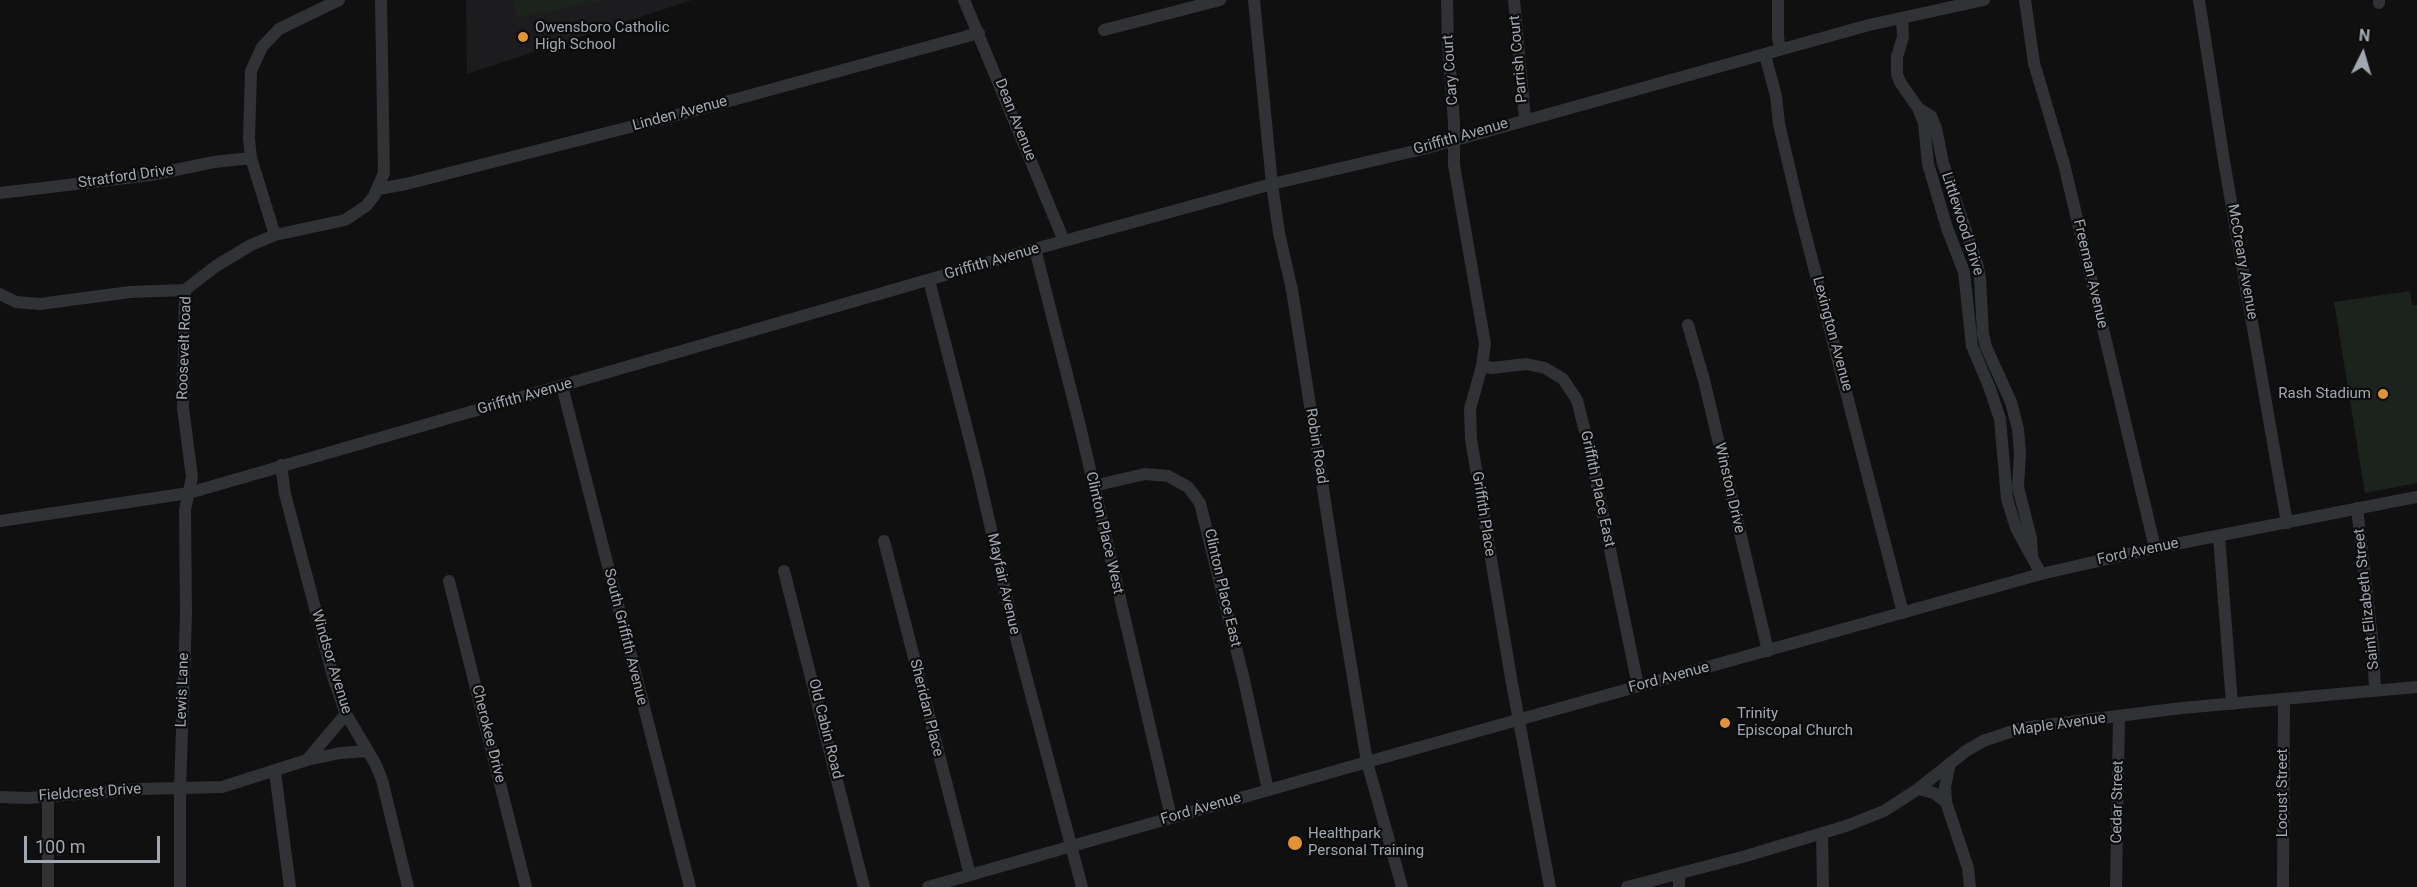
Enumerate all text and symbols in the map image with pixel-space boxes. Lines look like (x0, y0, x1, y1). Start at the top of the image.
street label: Parrish Court (1506, 14, 1532, 104)
place label: Owensboro Catholic High School (535, 19, 670, 54)
north arrow (2333, 24, 2393, 84)
text: N (2358, 26, 2371, 46)
marker: Owensboro Catholic High School (516, 30, 530, 44)
street label: Cary Court (1440, 34, 1462, 106)
street label: Dean Avenue (990, 76, 1040, 164)
street label: Linden Avenue (631, 93, 729, 135)
street label: Griffith Avenue (1412, 115, 1510, 159)
street label: Stratford Drive (77, 161, 175, 193)
street label: Littlewood Drive (1937, 170, 1987, 278)
street label: McCreary Avenue (2223, 203, 2261, 321)
street label: Freeman Avenue (2069, 218, 2111, 330)
street label: Griffith Avenue (943, 240, 1041, 284)
street label: Lexington Avenue (1808, 275, 1856, 393)
street label: Roosevelt Road (174, 296, 196, 400)
street label: Griffith Avenue (476, 375, 574, 419)
place label: Rash Stadium (2278, 385, 2371, 403)
marker: Rash Stadium (2376, 387, 2390, 401)
street label: Robin Road (1301, 407, 1331, 485)
street label: Griffith Place East (1576, 429, 1618, 549)
street label: Winston Drive (1710, 441, 1748, 535)
street label: Clinton Place West (1081, 470, 1127, 596)
street label: Griffith Place (1467, 470, 1499, 558)
street label: Clinton Place East (1200, 527, 1244, 649)
street label: Saint Elizabeth Street (2351, 528, 2383, 670)
street label: Mayfair Avenue (983, 532, 1023, 636)
street label: Ford Avenue (2096, 535, 2180, 569)
street label: South Griffith Avenue (599, 567, 651, 707)
street label: Windsor Avenue (307, 608, 355, 716)
street label: Lewis Lane (173, 652, 193, 728)
street label: Sheridan Place (905, 658, 947, 758)
street label: Ford Avenue (1627, 659, 1711, 697)
street label: Old Cabin Road (804, 677, 846, 781)
street label: Cherokee Drive (467, 683, 509, 785)
place label: Trinity Episcopal Church (1737, 705, 1853, 740)
street label: Maple Avenue (2011, 710, 2107, 740)
marker: Trinity Episcopal Church (1718, 716, 1732, 730)
street label: Locust Street (2274, 749, 2292, 837)
street label: Cedar Street (2108, 760, 2128, 844)
street label: Fieldcrest Drive (38, 780, 142, 806)
street label: Ford Avenue (1159, 789, 1243, 829)
scale bar (27, 824, 164, 862)
place label: Healthpark Personal Training (1308, 825, 1424, 860)
marker: Healthpark Personal Training (1286, 834, 1304, 852)
text: 100 m (35, 836, 86, 857)

